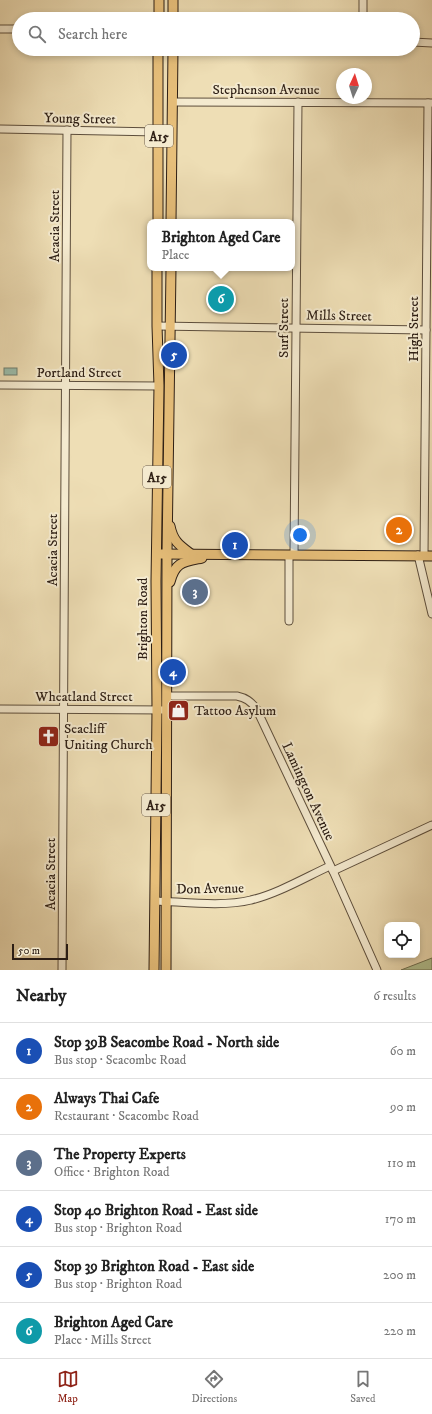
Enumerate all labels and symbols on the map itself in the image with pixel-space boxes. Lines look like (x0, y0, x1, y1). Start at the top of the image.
north arrow (336, 68, 372, 104)
street label: Stephenson Avenue (212, 81, 320, 99)
street label: Young Street (44, 109, 117, 129)
road number: A15 (145, 125, 173, 147)
street label: Acacia Street (46, 189, 64, 262)
pin: 6 (208, 284, 234, 314)
street label: High Street (405, 296, 423, 362)
street label: Surf Street (275, 298, 293, 358)
street label: Mills Street (306, 306, 372, 326)
pin: 5 (161, 340, 187, 370)
street label: Portland Street (37, 364, 122, 382)
road number: A15 (143, 466, 171, 488)
street label: Acacia Street (44, 513, 62, 586)
pin: 2 (386, 515, 412, 545)
your location (290, 525, 310, 545)
pin: 1 (222, 530, 248, 560)
pin: 3 (182, 577, 208, 607)
street label: Brighton Road (134, 578, 152, 660)
pin: 4 (160, 657, 186, 687)
street label: Wheatland Street (34, 688, 133, 706)
shop icon: Tattoo Asylum (166, 697, 192, 723)
place label: Tattoo Asylum (194, 702, 277, 720)
place label: Seacliff Uniting Church (64, 720, 153, 754)
church icon: Seacliff Uniting Church (36, 723, 62, 749)
street label: Lamington Avenue (277, 739, 339, 844)
road number: A15 (142, 794, 170, 816)
street label: Acacia Street (42, 837, 60, 910)
street label: Don Avenue (176, 879, 244, 899)
scale bar (12, 942, 68, 961)

